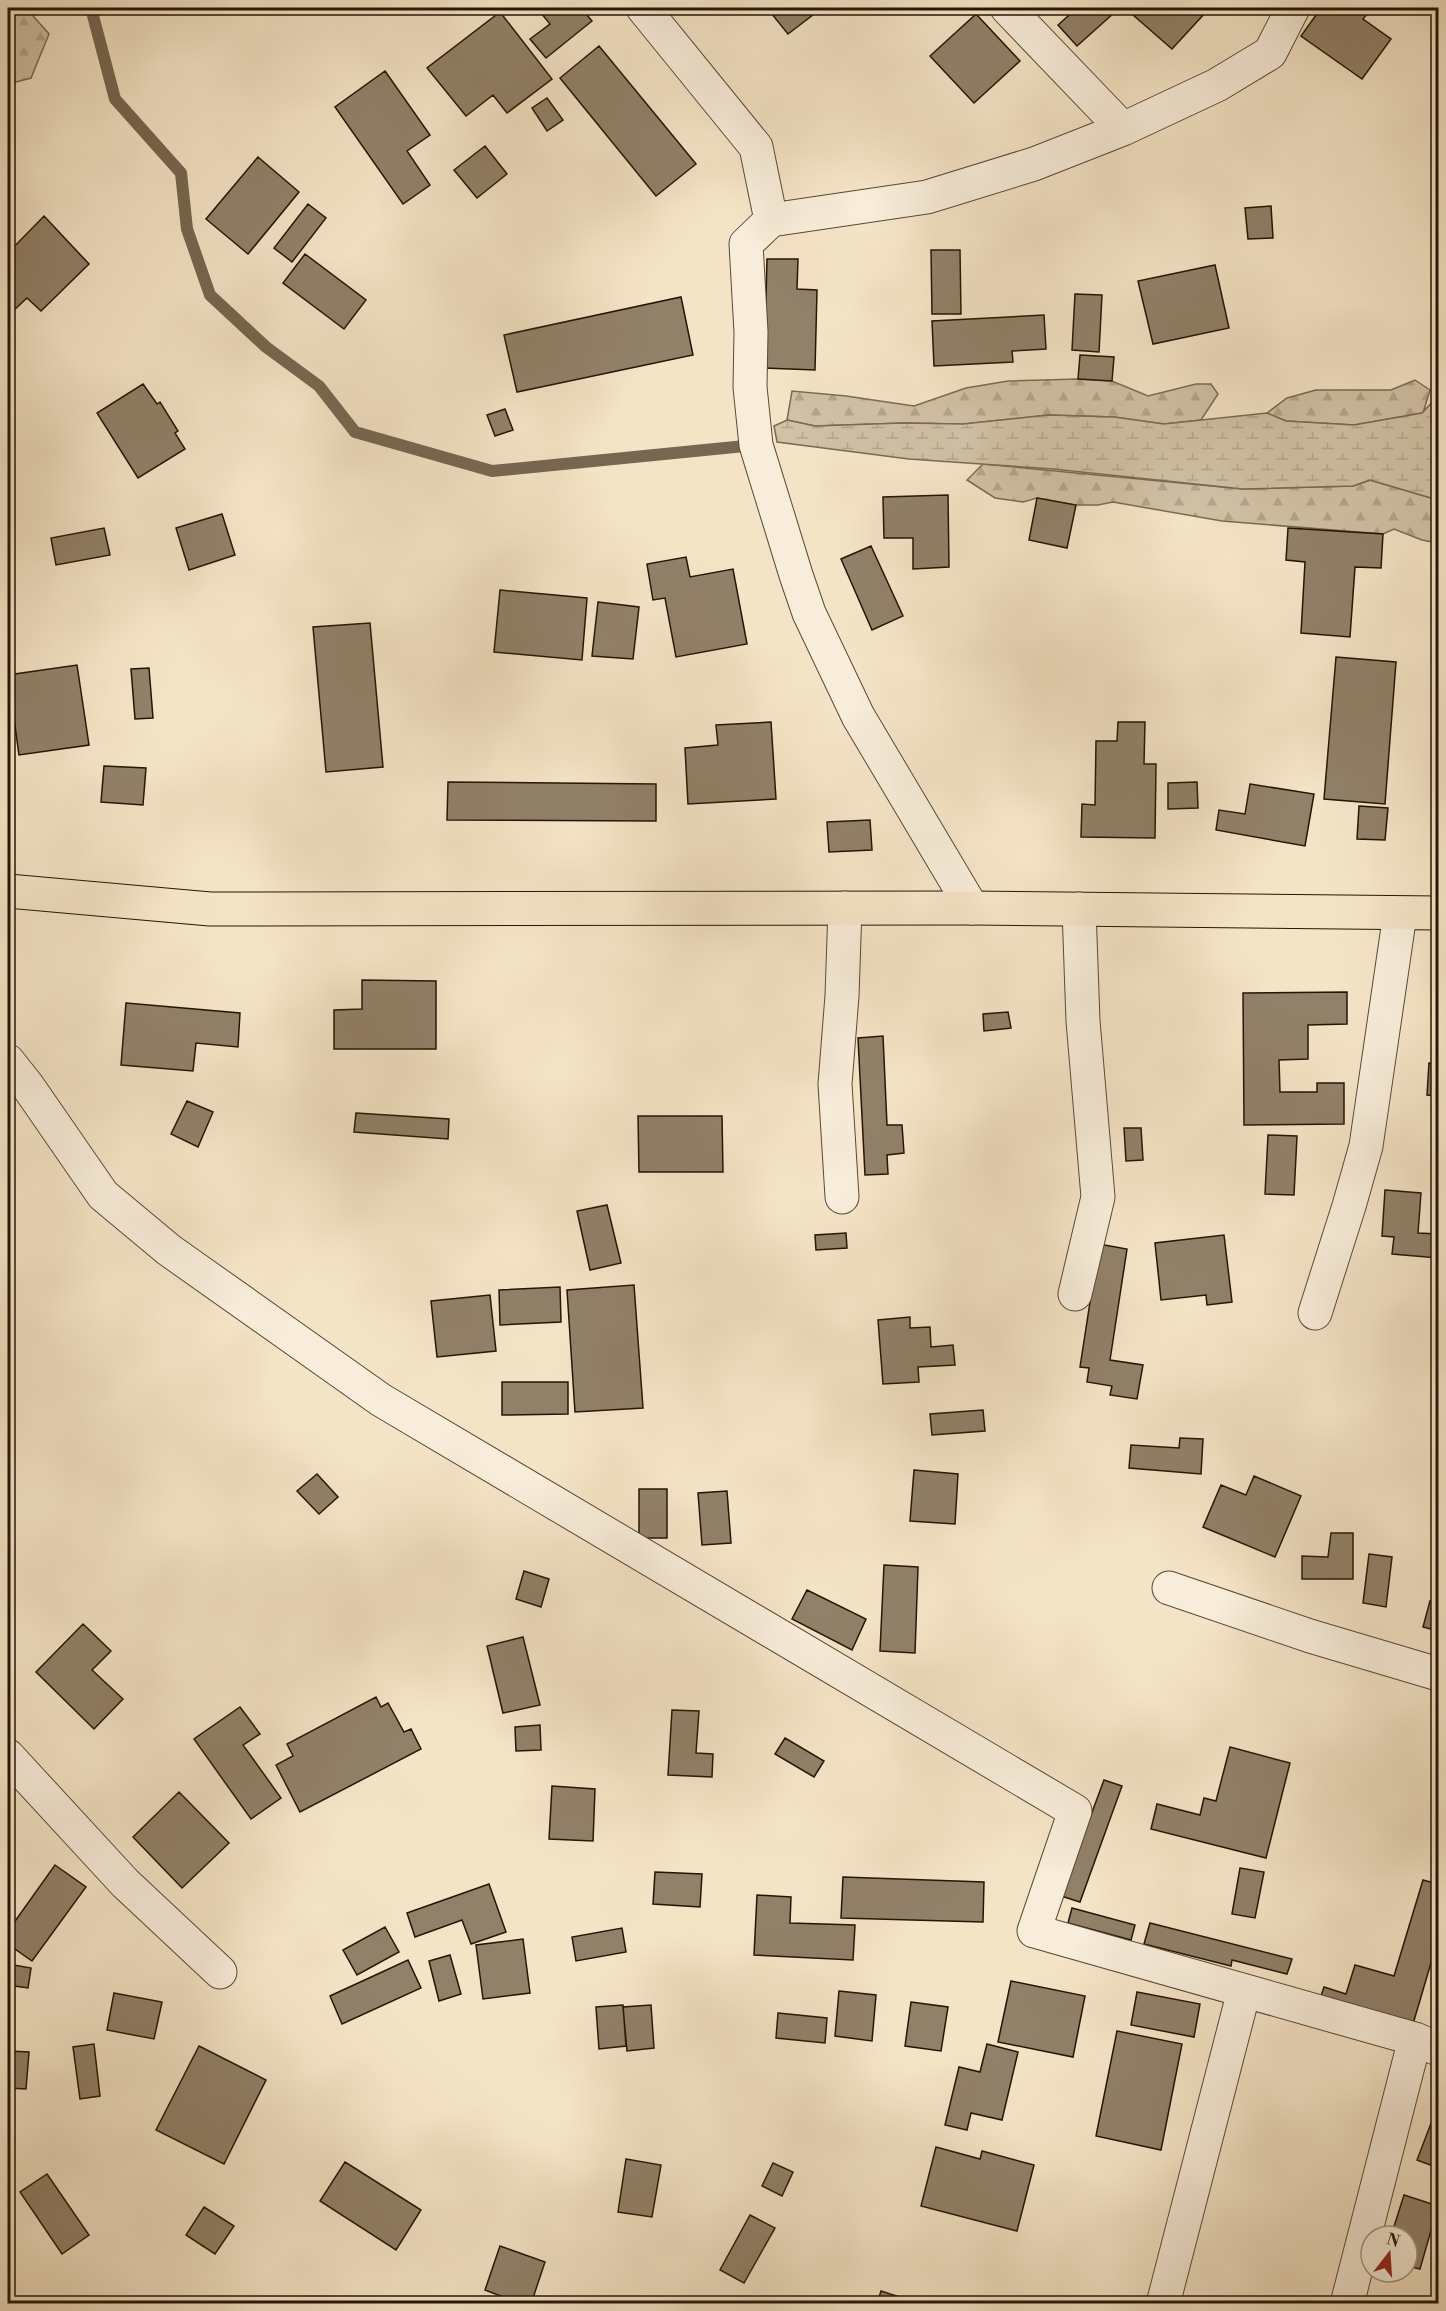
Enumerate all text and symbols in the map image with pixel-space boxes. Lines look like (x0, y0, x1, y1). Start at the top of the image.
north arrow (1359, 2224, 1419, 2284)
text: N (1384, 2229, 1402, 2252)

